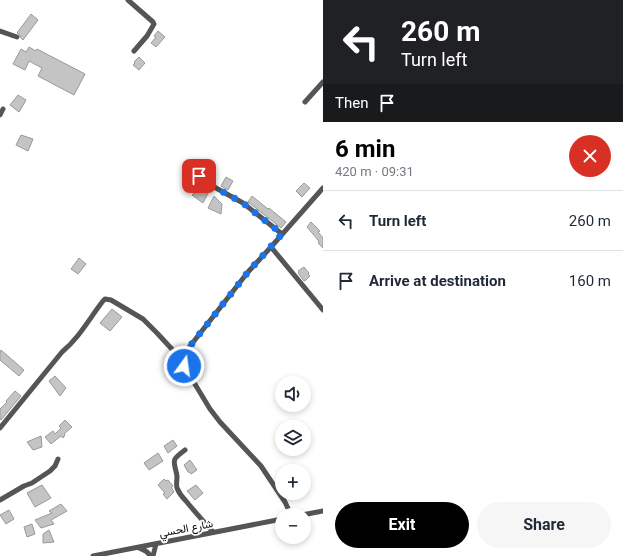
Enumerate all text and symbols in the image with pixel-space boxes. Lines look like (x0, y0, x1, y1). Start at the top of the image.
text: 260 m (401, 15, 480, 48)
icon: left (335, 16, 387, 68)
text: Turn left (401, 49, 467, 70)
icon: arrive (376, 92, 398, 114)
text: Then (335, 94, 368, 112)
text: 6 min (335, 135, 395, 163)
button: close (569, 135, 611, 177)
pin (182, 159, 216, 193)
text: 420 m · 09:31 (335, 164, 414, 179)
icon: arrive (188, 165, 210, 187)
icon: left (335, 210, 357, 232)
text: Turn left (369, 212, 426, 230)
text: 260 m (569, 212, 611, 230)
icon: arrive (335, 270, 357, 292)
text: Arrive at destination (369, 272, 506, 290)
text: 160 m (569, 272, 611, 290)
position arrow (163, 345, 205, 387)
map controls (275, 376, 311, 544)
button: sound (275, 376, 311, 412)
button: layers (275, 420, 311, 456)
button: + (275, 464, 311, 500)
button: Exit (335, 502, 469, 548)
button: Share (477, 502, 611, 548)
button: − (275, 508, 311, 544)
street label: شارع الحسي (158, 517, 215, 543)

